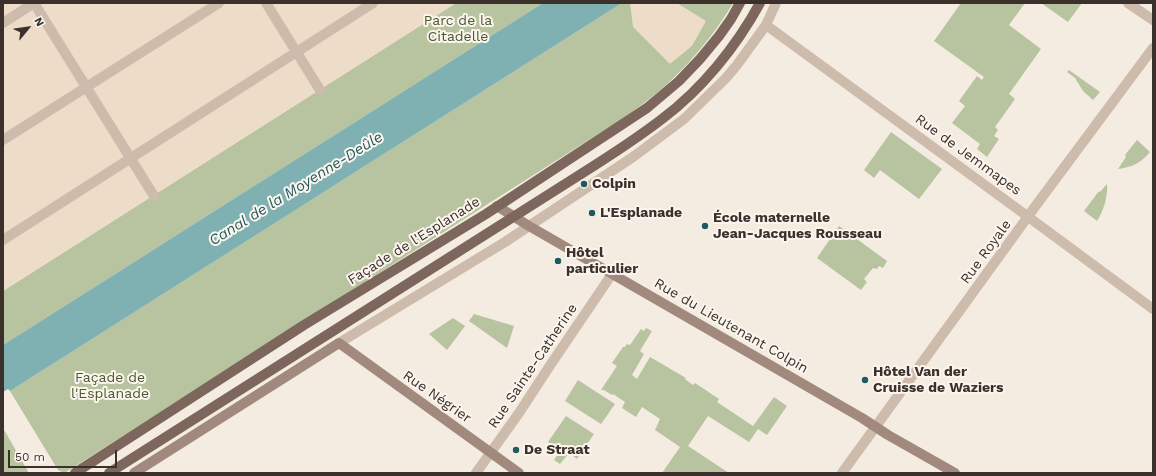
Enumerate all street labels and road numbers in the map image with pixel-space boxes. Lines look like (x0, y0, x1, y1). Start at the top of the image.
street label: Rue de Jemmapes (912, 111, 1024, 199)
street label: Façade de l'Esplanade (345, 193, 483, 289)
street label: Rue Royale (957, 217, 1015, 287)
street label: Rue du Lieutenant Colpin (651, 275, 811, 377)
street label: Rue Sainte-Catherine (485, 300, 581, 432)
street label: Rue Négrier (400, 367, 474, 427)

